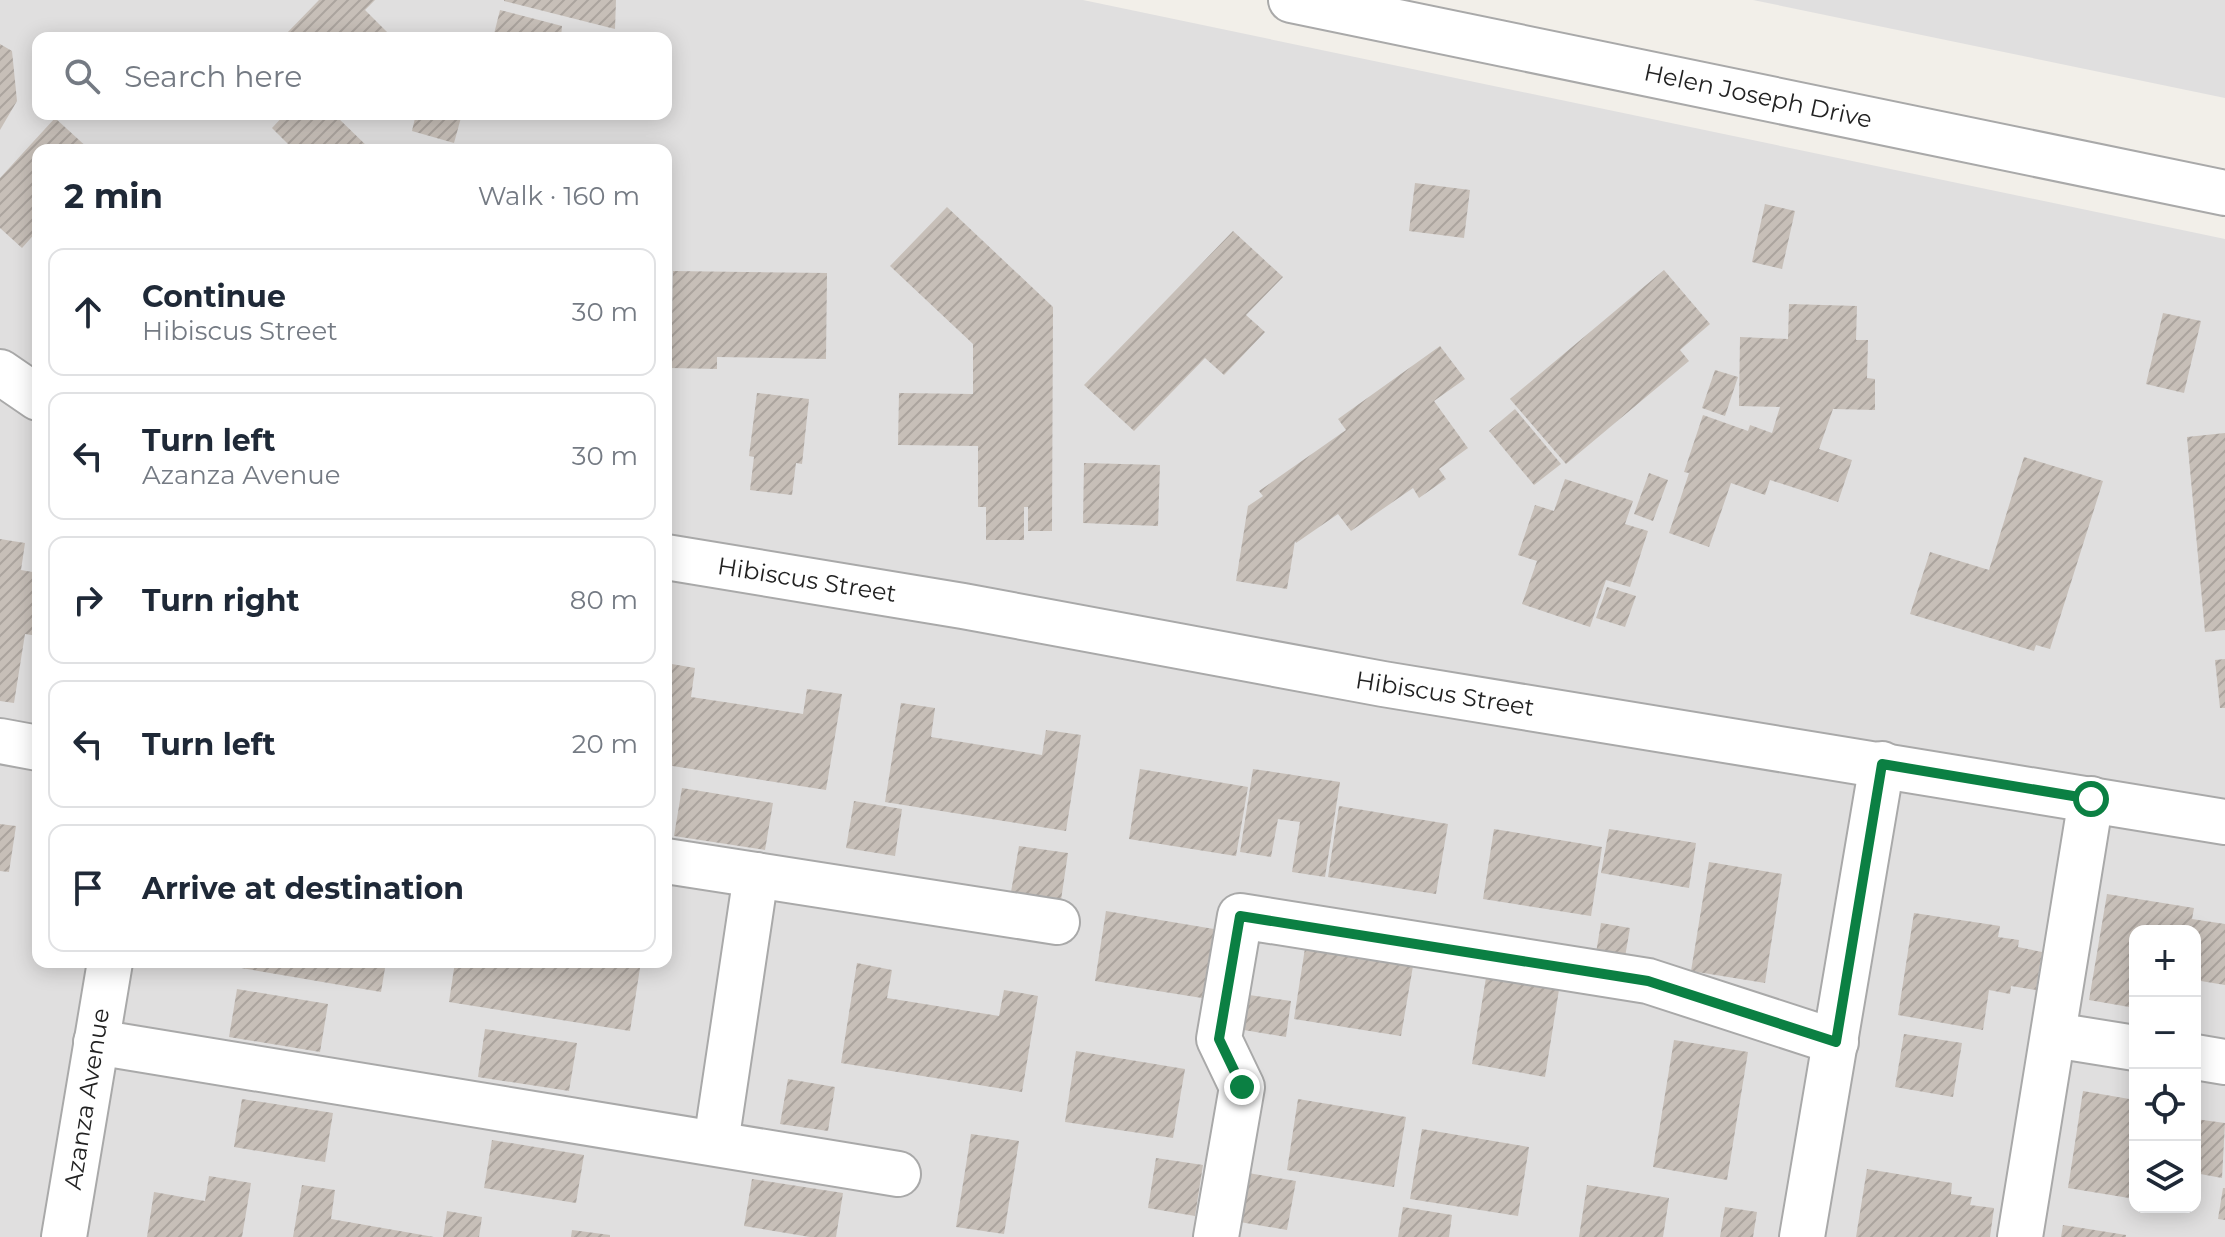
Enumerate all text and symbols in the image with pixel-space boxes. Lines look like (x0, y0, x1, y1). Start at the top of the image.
search box (32, 32, 672, 120)
icon: search (60, 54, 104, 98)
street label: Helen Joseph Drive (1641, 57, 1875, 134)
text: Search here (124, 58, 302, 95)
text: 2 min (64, 175, 163, 217)
text: Walk · 160 m (478, 180, 640, 212)
text: Continue (142, 278, 286, 315)
icon: ahead (66, 290, 110, 334)
text: 30 m (572, 296, 638, 328)
text: Hibiscus Street (142, 315, 338, 347)
text: Turn left (142, 422, 275, 459)
icon: left (66, 434, 110, 478)
text: 30 m (572, 440, 638, 472)
text: Azanza Avenue (142, 459, 340, 491)
street label: Hibiscus Street (716, 551, 899, 608)
icon: right (66, 578, 110, 622)
text: Turn right (142, 582, 299, 619)
text: 80 m (570, 584, 638, 616)
street label: Hibiscus Street (1354, 665, 1537, 722)
icon: left (66, 722, 110, 766)
text: Turn left (142, 726, 275, 763)
text: 20 m (572, 728, 638, 760)
route start (2073, 781, 2109, 817)
icon: arrive (66, 866, 110, 910)
text: Arrive at destination (142, 870, 464, 907)
map controls (2129, 925, 2201, 1213)
button: + (2129, 925, 2201, 997)
button: − (2129, 997, 2201, 1069)
street label: Azanza Avenue (58, 1006, 115, 1192)
route end (1224, 1069, 1260, 1105)
button: locate (2129, 1069, 2201, 1141)
button: layers (2129, 1141, 2201, 1213)

